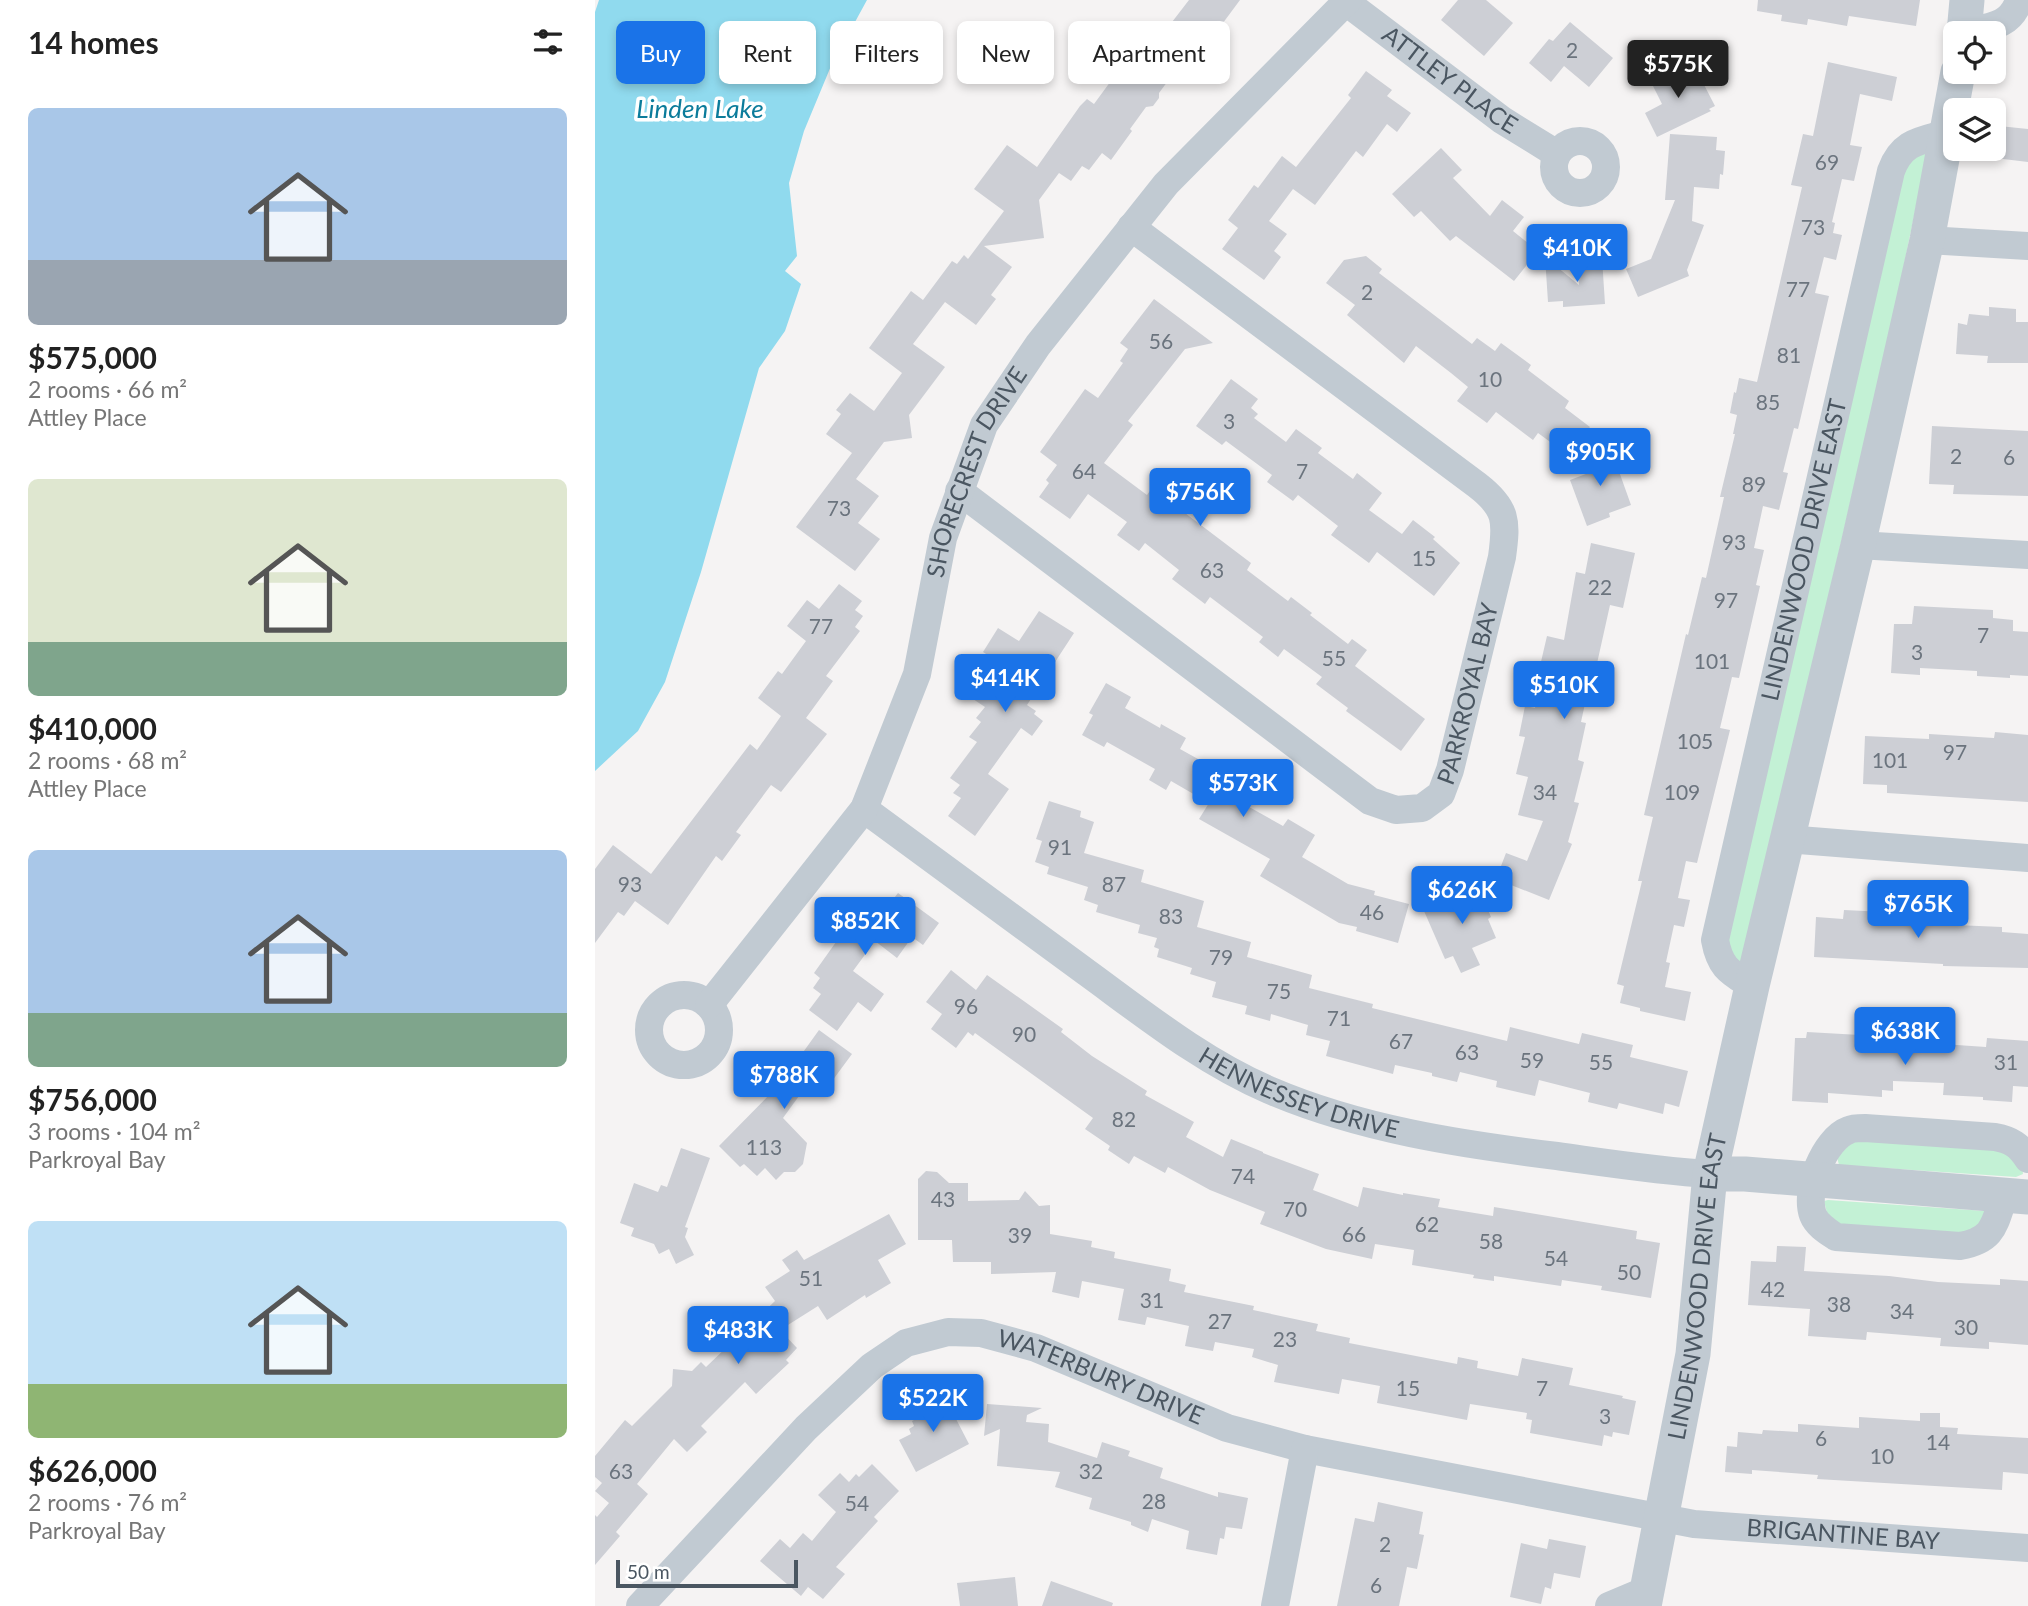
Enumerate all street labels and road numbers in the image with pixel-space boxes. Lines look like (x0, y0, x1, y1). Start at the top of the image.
street label: ATTLEY PLACE (1377, 19, 1523, 139)
street label: SHORECREST DRIVE (920, 361, 1032, 580)
street label: LINDENWOOD DRIVE EAST (1754, 396, 1851, 703)
street label: PARKROYAL BAY (1430, 600, 1503, 788)
street label: HENNESSEY DRIVE (1194, 1040, 1402, 1143)
street label: LINDENWOOD DRIVE EAST (1661, 1131, 1732, 1442)
street label: WATERBURY DRIVE (995, 1322, 1208, 1430)
street label: BRIGANTINE BAY (1746, 1512, 1941, 1555)

